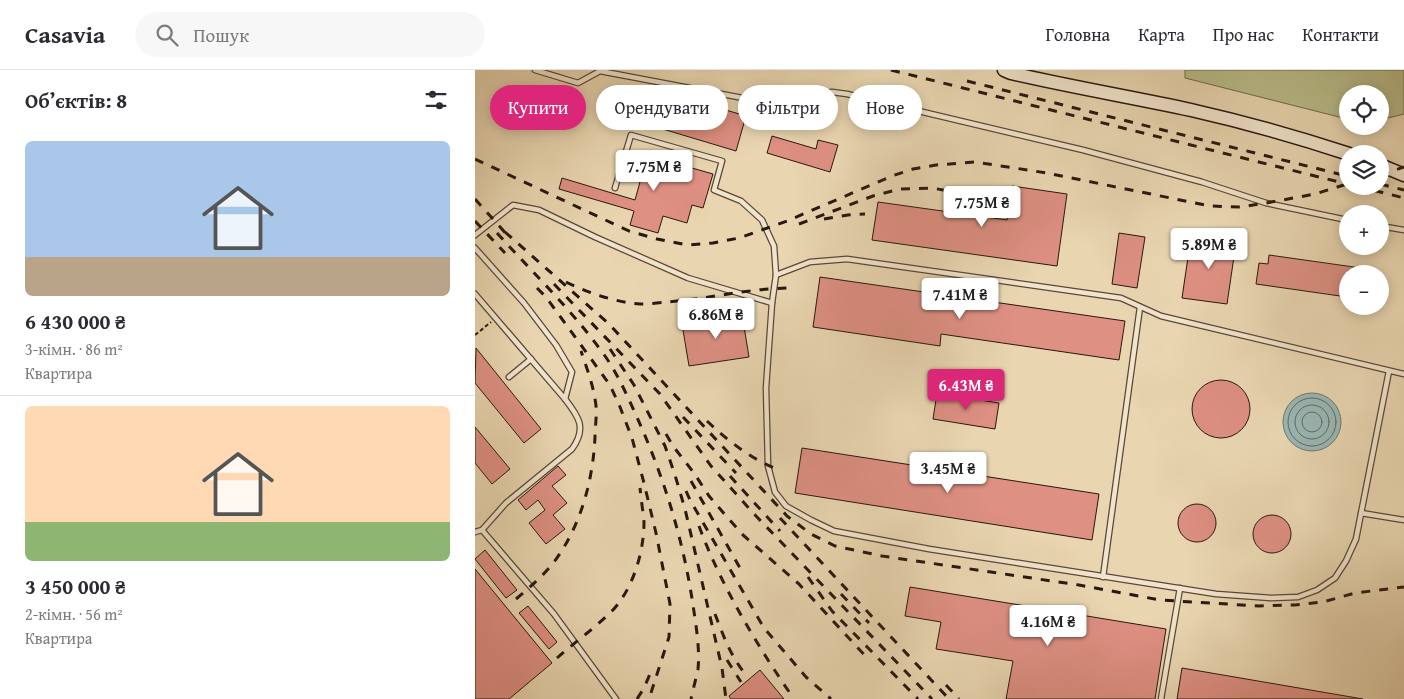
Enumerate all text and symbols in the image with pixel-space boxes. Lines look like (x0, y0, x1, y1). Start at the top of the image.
search box (135, 12, 485, 57)
text: Casavia (25, 17, 105, 52)
icon: search (153, 21, 181, 49)
text: Пошук (193, 21, 249, 49)
text: Головна (1045, 21, 1110, 48)
text: Карта (1138, 21, 1185, 48)
text: Про нас (1213, 21, 1274, 48)
text: Контакти (1302, 21, 1379, 48)
text: Об’єктів: 8 (25, 85, 127, 116)
chip: Купити (490, 85, 586, 130)
chip: Орендувати (596, 85, 728, 130)
chip: Фільтри (738, 85, 838, 130)
chip: Нове (848, 85, 922, 130)
map controls (1339, 85, 1389, 315)
button: locate (1339, 85, 1389, 135)
icon: filters (422, 86, 450, 114)
button: layers (1339, 145, 1389, 195)
pin: 7.75M ₴ (608, 150, 700, 192)
text: 7.75M ₴ (627, 154, 681, 178)
icon: home (193, 173, 283, 263)
pin: 7.75M ₴ (936, 186, 1028, 228)
text: 7.75M ₴ (955, 190, 1009, 214)
button: + (1339, 205, 1389, 255)
pin: 5.89M ₴ (1163, 228, 1255, 270)
text: 5.89M ₴ (1182, 232, 1236, 256)
button: − (1339, 265, 1389, 315)
pin: 7.41M ₴ (914, 278, 1006, 320)
text: 7.41M ₴ (933, 282, 987, 306)
pin: 6.86M ₴ (670, 298, 762, 340)
text: 6.86M ₴ (689, 302, 743, 326)
text: 6 430 000 ₴ (25, 306, 126, 337)
text: 3-кімн. · 86 m² (25, 337, 123, 361)
text: Квартира (25, 361, 92, 385)
pin: 6.43M ₴ (920, 368, 1012, 411)
text: 6.43M ₴ (939, 373, 993, 397)
icon: home (193, 439, 283, 529)
pin: 3.45M ₴ (902, 452, 994, 494)
text: 3.45M ₴ (921, 456, 975, 480)
text: 3 450 000 ₴ (25, 571, 126, 602)
text: 2-кімн. · 56 m² (25, 602, 123, 626)
pin: 4.16M ₴ (1002, 604, 1094, 647)
text: 4.16M ₴ (1021, 609, 1075, 633)
text: Квартира (25, 626, 92, 650)

